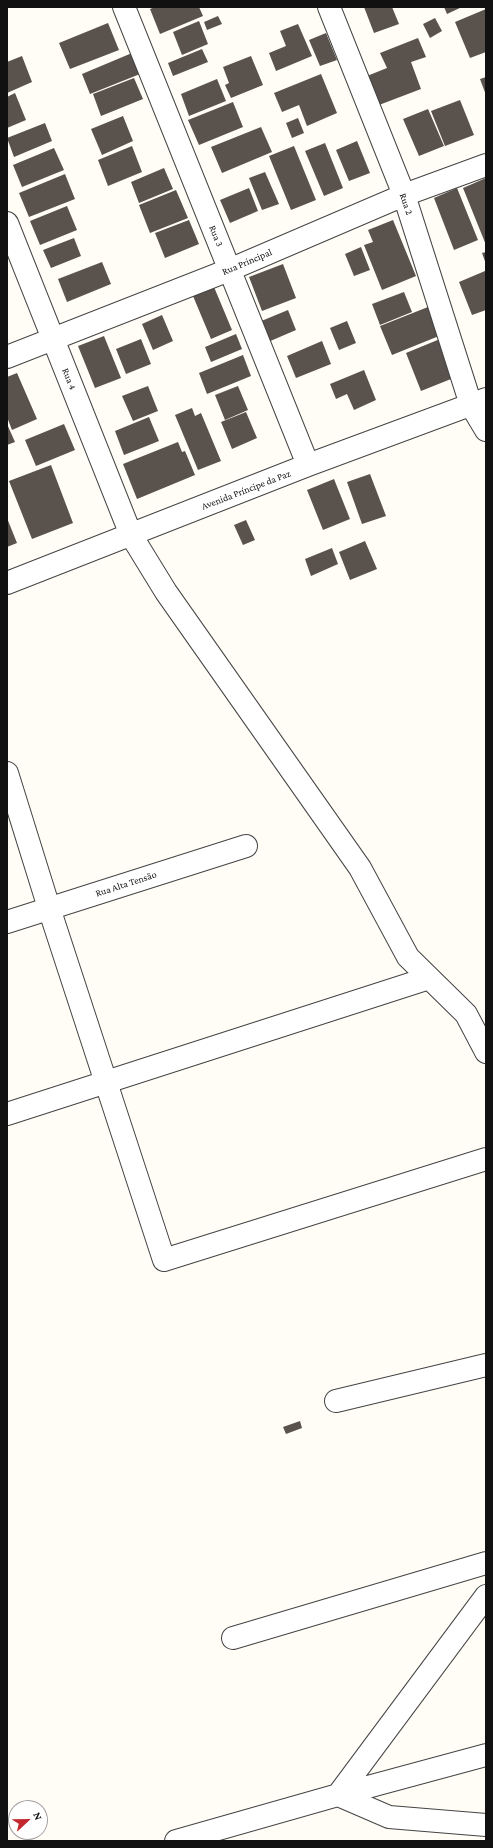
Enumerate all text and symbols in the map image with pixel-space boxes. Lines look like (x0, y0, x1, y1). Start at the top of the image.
street label: Rua 2 (397, 192, 415, 216)
street label: Rua 3 (206, 224, 226, 248)
street label: Rua Principal (220, 246, 274, 278)
street label: Rua 4 (59, 366, 79, 392)
street label: Avenida Príncipe da Paz (200, 467, 292, 513)
street label: Rua Alta Tensão (94, 868, 158, 900)
north arrow (8, 1800, 48, 1840)
text: N (31, 1810, 45, 1822)

